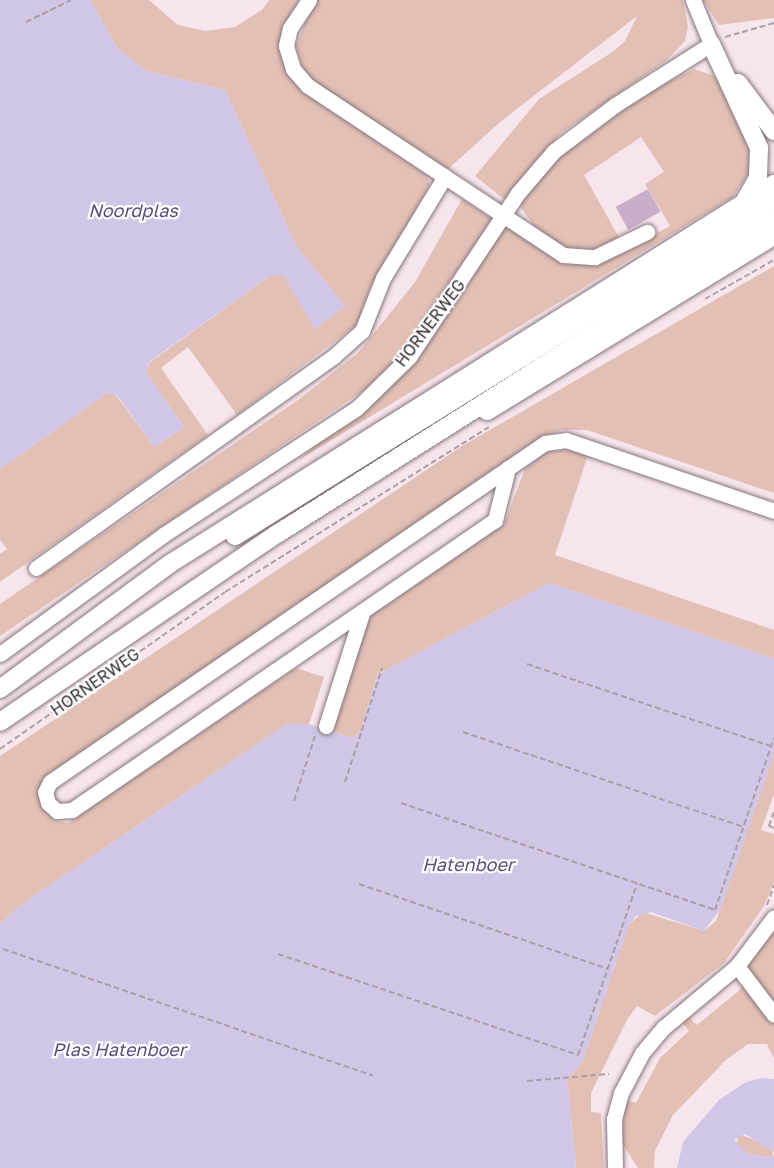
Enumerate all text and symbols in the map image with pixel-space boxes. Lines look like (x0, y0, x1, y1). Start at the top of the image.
water label: Noordplas (88, 199, 178, 221)
street label: HORNERWEG (391, 276, 469, 370)
street label: HORNERWEG (47, 644, 143, 720)
water label: Hatenboer (422, 853, 514, 875)
water label: Plas Hatenboer (52, 1038, 186, 1060)

